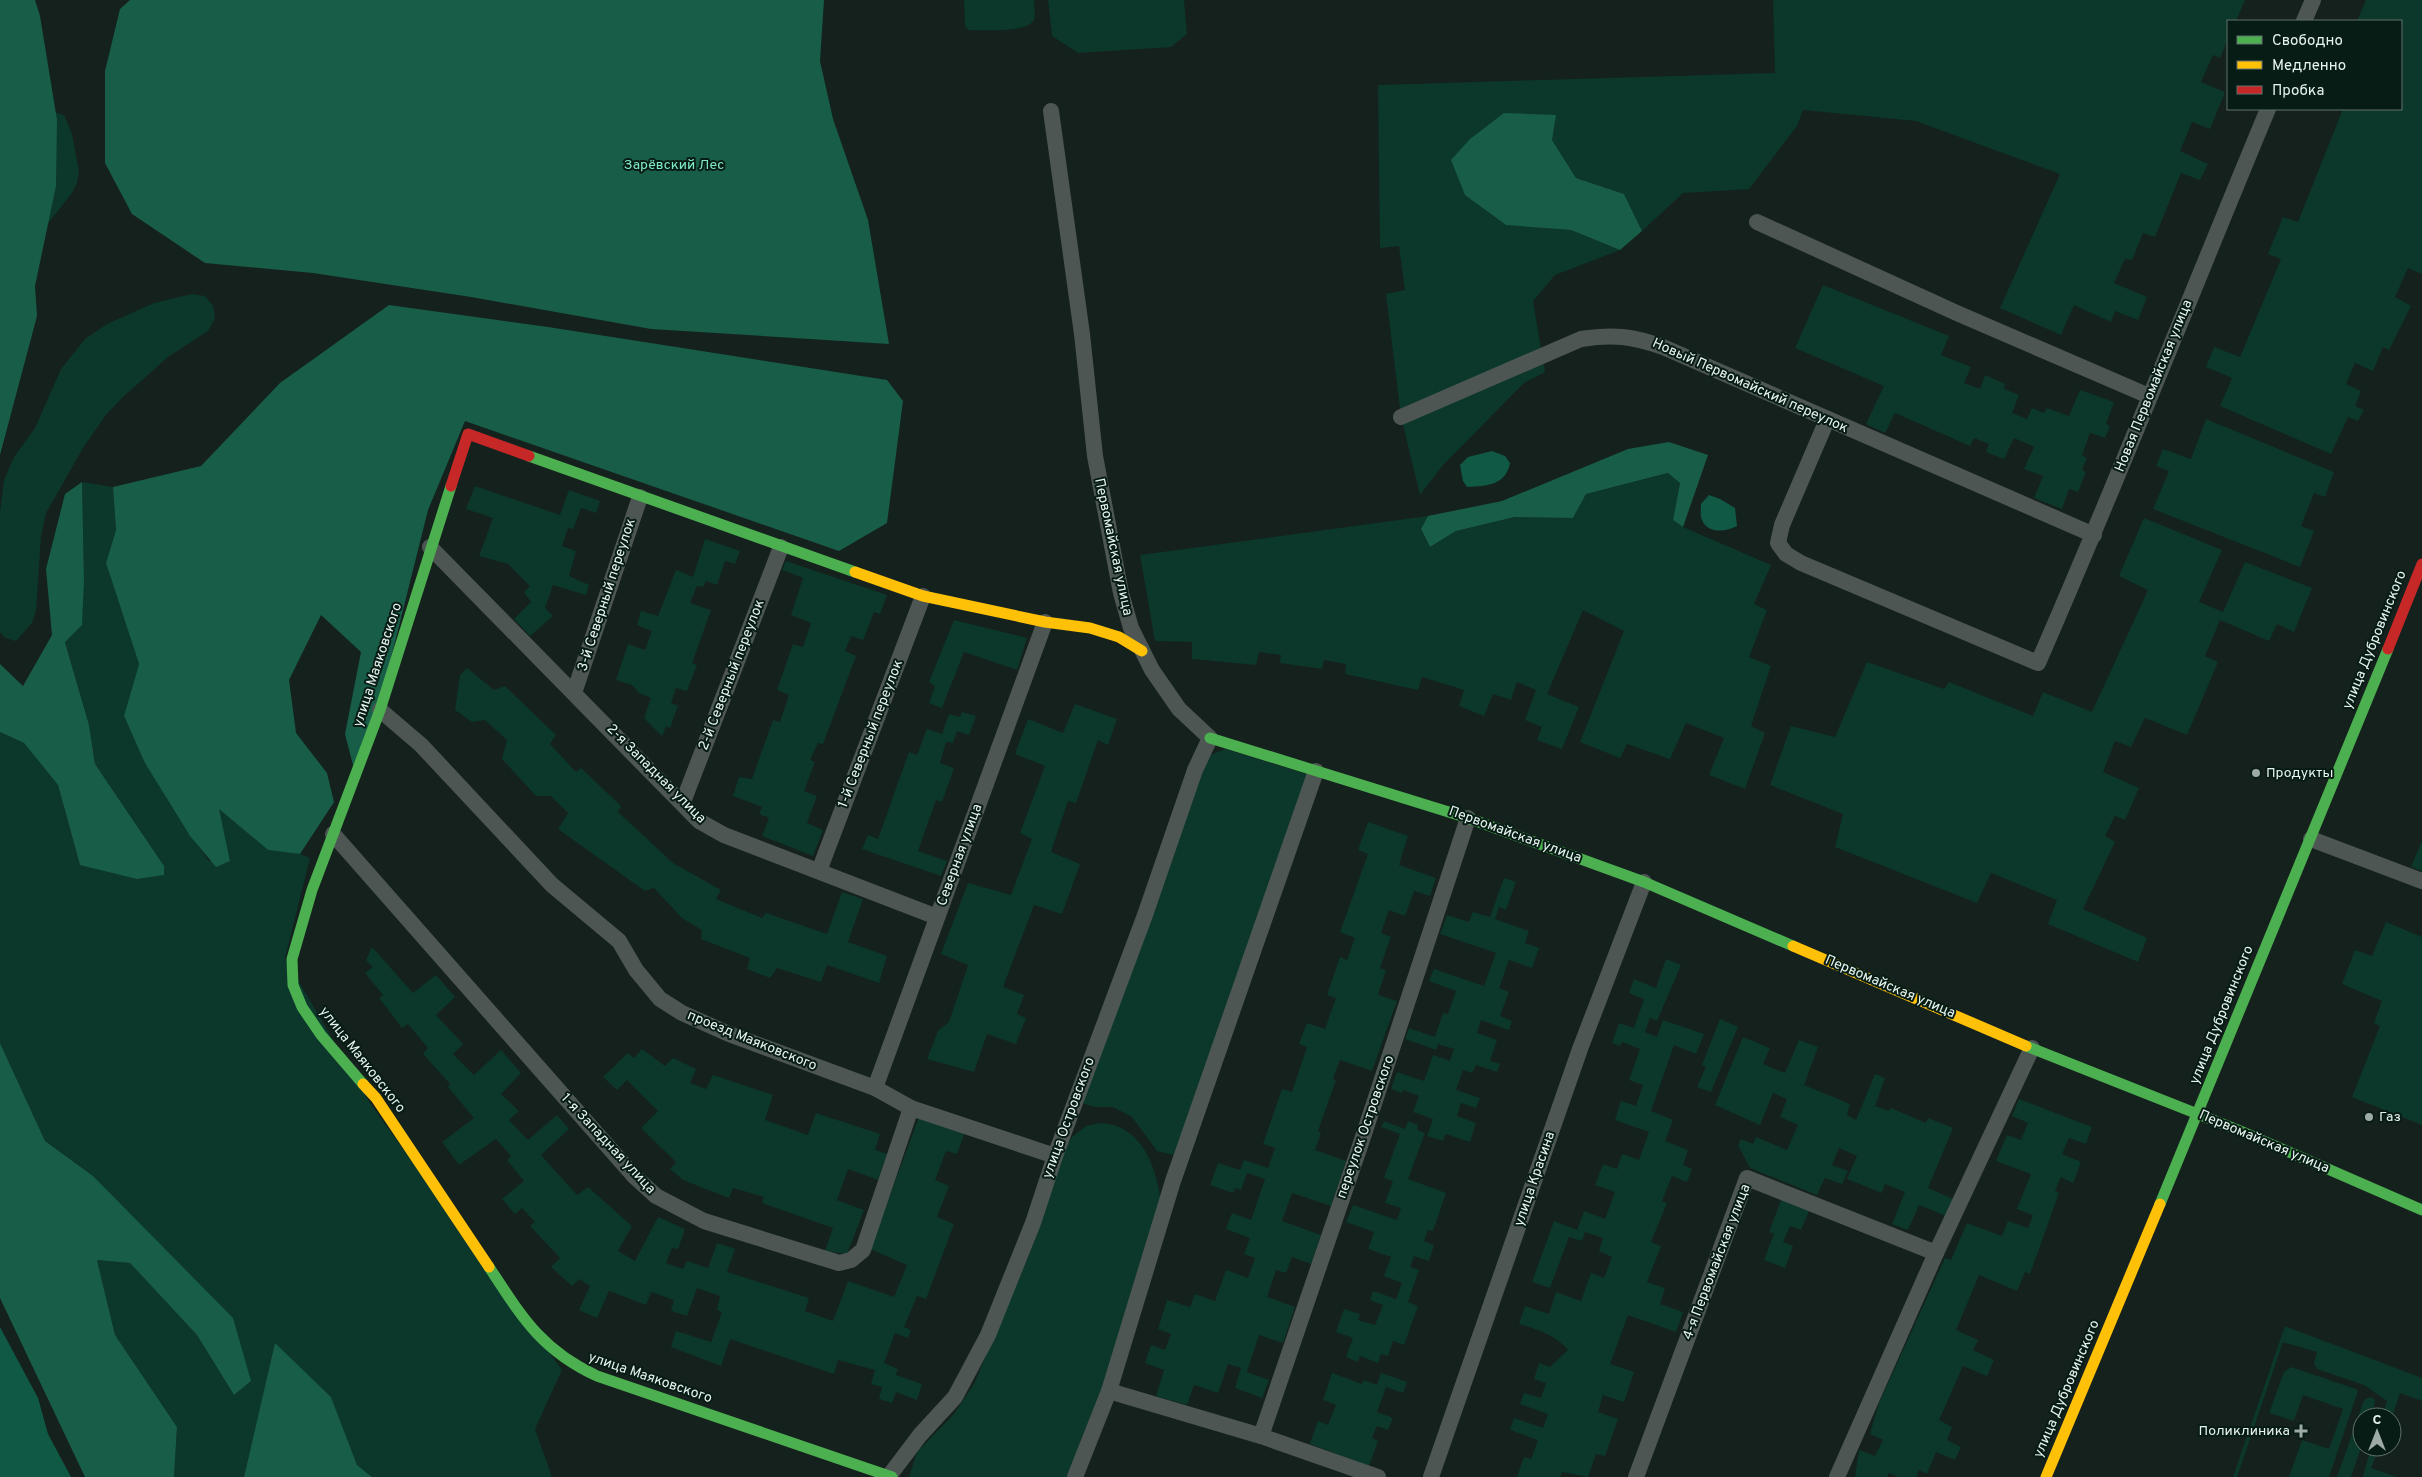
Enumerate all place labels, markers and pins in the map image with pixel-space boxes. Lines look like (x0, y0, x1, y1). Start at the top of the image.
place label: Продукты (2266, 765, 2333, 782)
marker: Продукты (2250, 767, 2262, 779)
place label: Газ (2379, 1109, 2401, 1126)
marker: Газ (2363, 1111, 2375, 1123)
place label: Поликлиника (2198, 1423, 2290, 1440)
marker: Поликлиника (2294, 1424, 2308, 1438)

